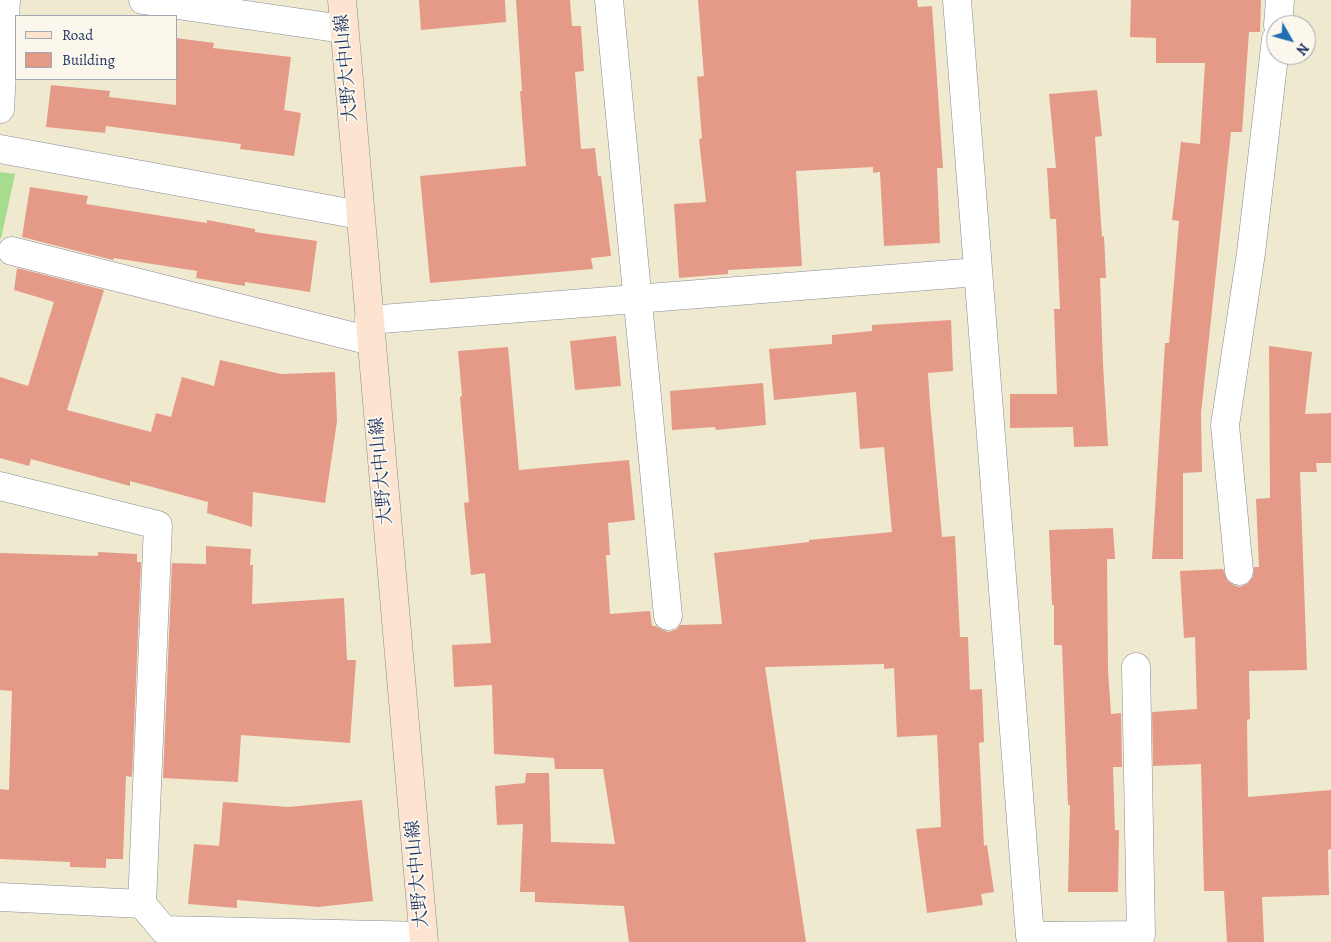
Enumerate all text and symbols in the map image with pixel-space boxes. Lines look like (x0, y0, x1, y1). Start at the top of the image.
street label: 大野大中山線 (332, 13, 362, 123)
legend (15, 15, 178, 80)
north arrow (1266, 15, 1316, 65)
text: Road (62, 25, 93, 45)
text: N (1292, 39, 1313, 59)
text: Building (62, 50, 115, 70)
street label: 大野大中山線 (367, 416, 397, 526)
street label: 大野大中山線 (403, 819, 433, 929)

